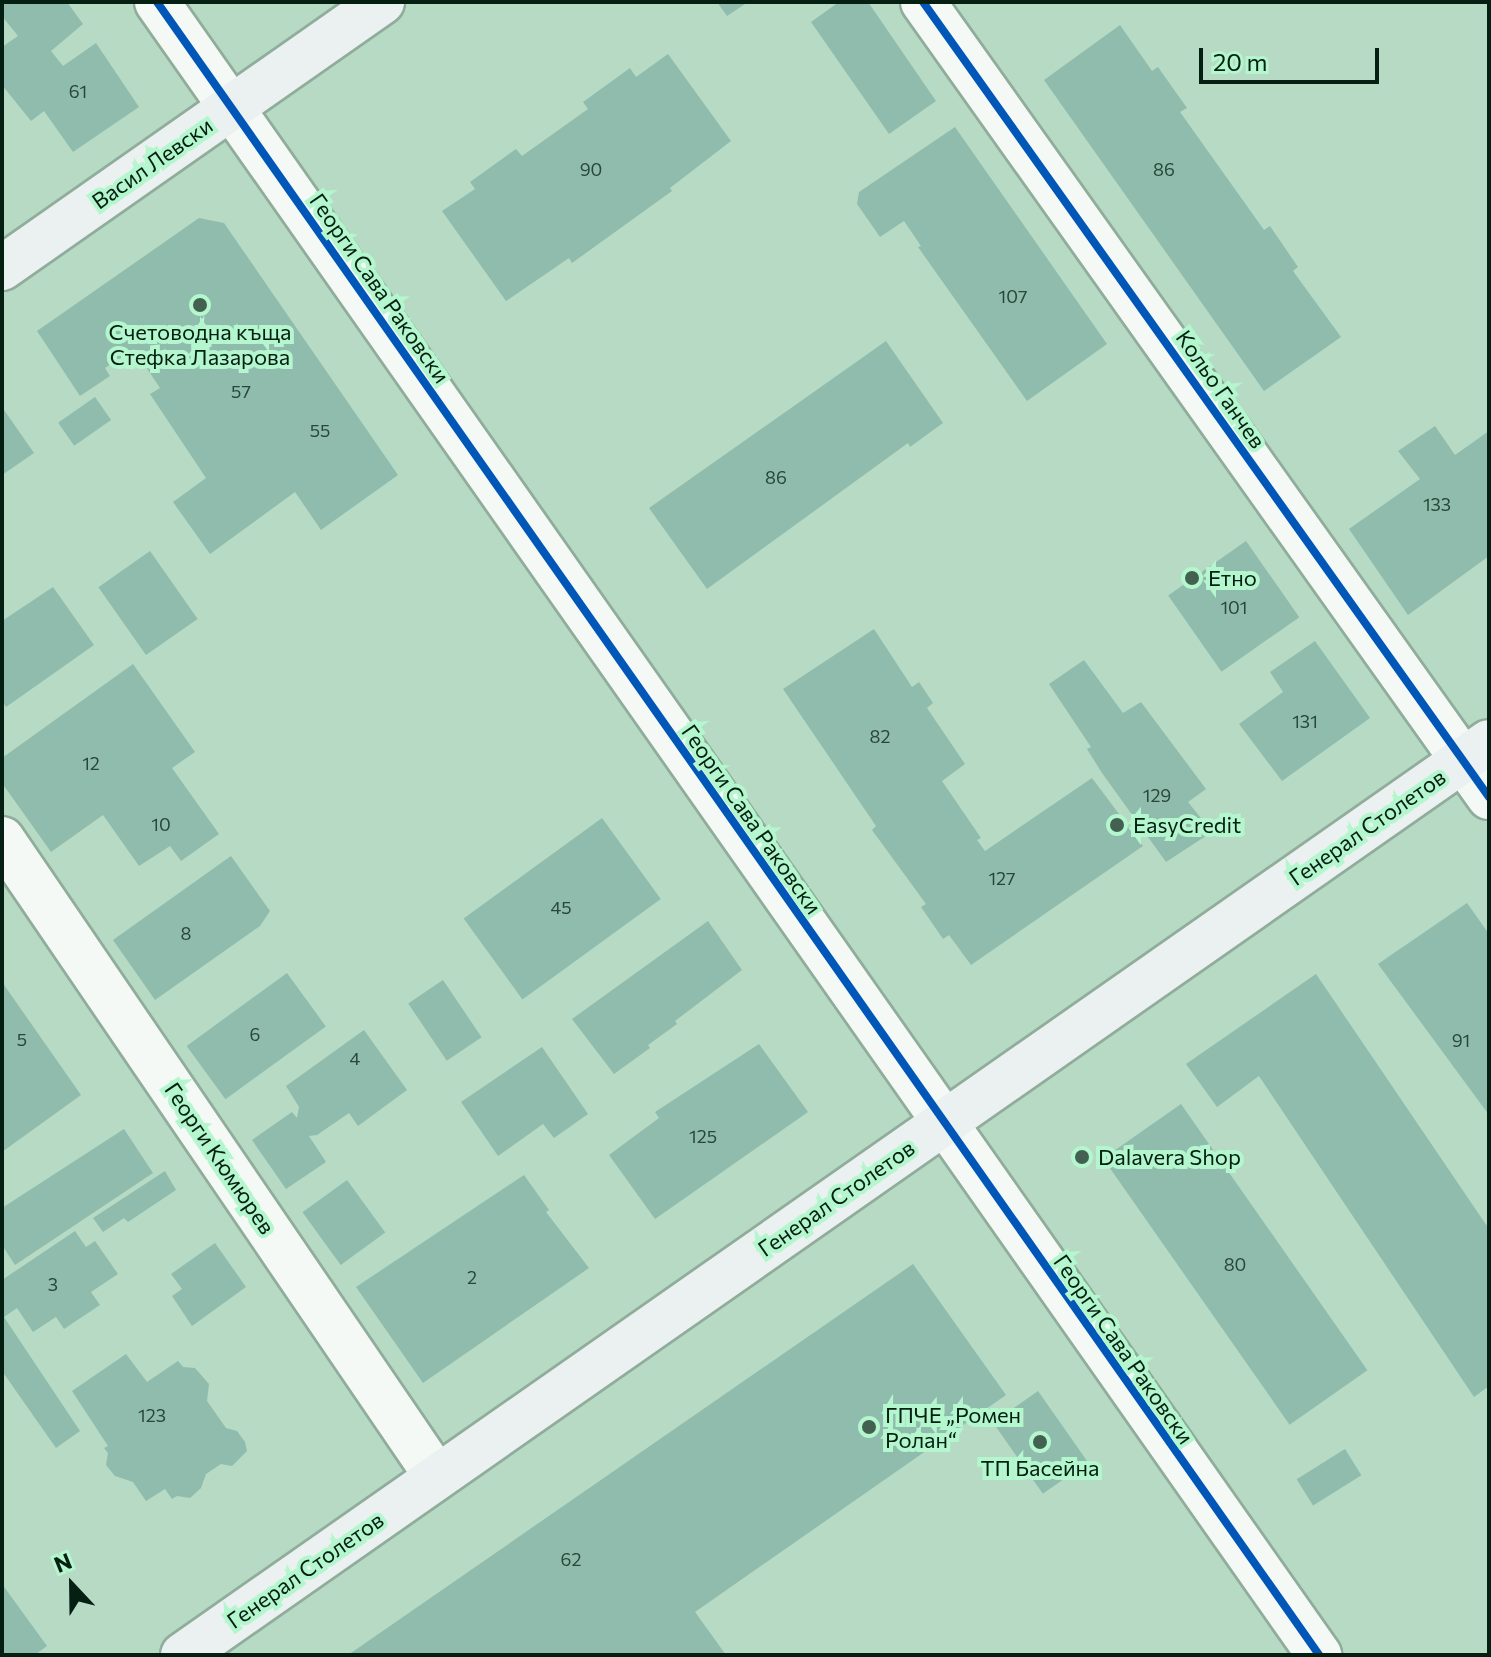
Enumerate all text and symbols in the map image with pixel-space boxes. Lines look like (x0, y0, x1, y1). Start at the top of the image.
scale bar (1203, 32, 1383, 82)
text: 20 m (1213, 47, 1267, 76)
house number: 61 (69, 80, 87, 102)
street label: Васил Левски (87, 112, 217, 214)
house number: 90 (580, 158, 602, 180)
house number: 86 (1153, 158, 1175, 180)
street label: Георги Сава Раковски (305, 188, 455, 388)
house number: 107 (999, 285, 1027, 307)
marker: Счетоводна къща Стефка Лазарова (191, 296, 209, 314)
place label: Счетоводна къща Стефка Лазарова (109, 318, 291, 370)
street label: Кольо Ганчев (1171, 325, 1271, 453)
house number: 57 (231, 380, 251, 402)
house number: 55 (310, 419, 330, 441)
house number: 86 (765, 466, 787, 488)
house number: 133 (1423, 493, 1451, 515)
place label: Етно (1208, 565, 1257, 591)
marker: Етно (1183, 569, 1201, 587)
house number: 101 (1220, 596, 1248, 618)
house number: 131 (1292, 710, 1318, 732)
street label: Георги Сава Раковски (677, 719, 827, 919)
house number: 82 (870, 725, 890, 747)
house number: 12 (82, 752, 100, 774)
street label: Генерал Столетов (1284, 763, 1450, 891)
house number: 129 (1143, 784, 1171, 806)
place label: EasyCredit (1133, 812, 1241, 838)
house number: 10 (151, 813, 171, 835)
marker: EasyCredit (1108, 816, 1126, 834)
house number: 127 (988, 867, 1016, 889)
house number: 45 (550, 896, 572, 918)
house number: 8 (181, 922, 191, 944)
house number: 6 (250, 1023, 260, 1045)
house number: 5 (17, 1028, 27, 1050)
house number: 91 (1452, 1029, 1470, 1051)
house number: 4 (350, 1047, 360, 1069)
street label: Георги Кюмюрев (159, 1077, 281, 1239)
house number: 125 (689, 1125, 717, 1147)
street label: Генерал Столетов (753, 1134, 919, 1262)
place label: Dalavera Shop (1098, 1144, 1241, 1170)
marker: Dalavera Shop (1073, 1148, 1091, 1166)
street label: Георги Сава Раковски (1049, 1249, 1199, 1449)
house number: 80 (1224, 1253, 1246, 1275)
house number: 2 (467, 1266, 477, 1288)
house number: 3 (48, 1273, 58, 1295)
place label: ГПЧЕ „Ромен Ролан“ (885, 1401, 1021, 1452)
house number: 123 (138, 1404, 166, 1426)
marker: ГПЧЕ „Ромен Ролан“ (860, 1418, 878, 1436)
marker: ТП Басейна (1031, 1433, 1049, 1451)
place label: ТП Басейна (981, 1455, 1099, 1481)
street label: Генерал Столетов (222, 1506, 388, 1634)
north arrow (32, 1545, 112, 1625)
text: N (50, 1547, 76, 1578)
house number: 62 (561, 1548, 581, 1570)

